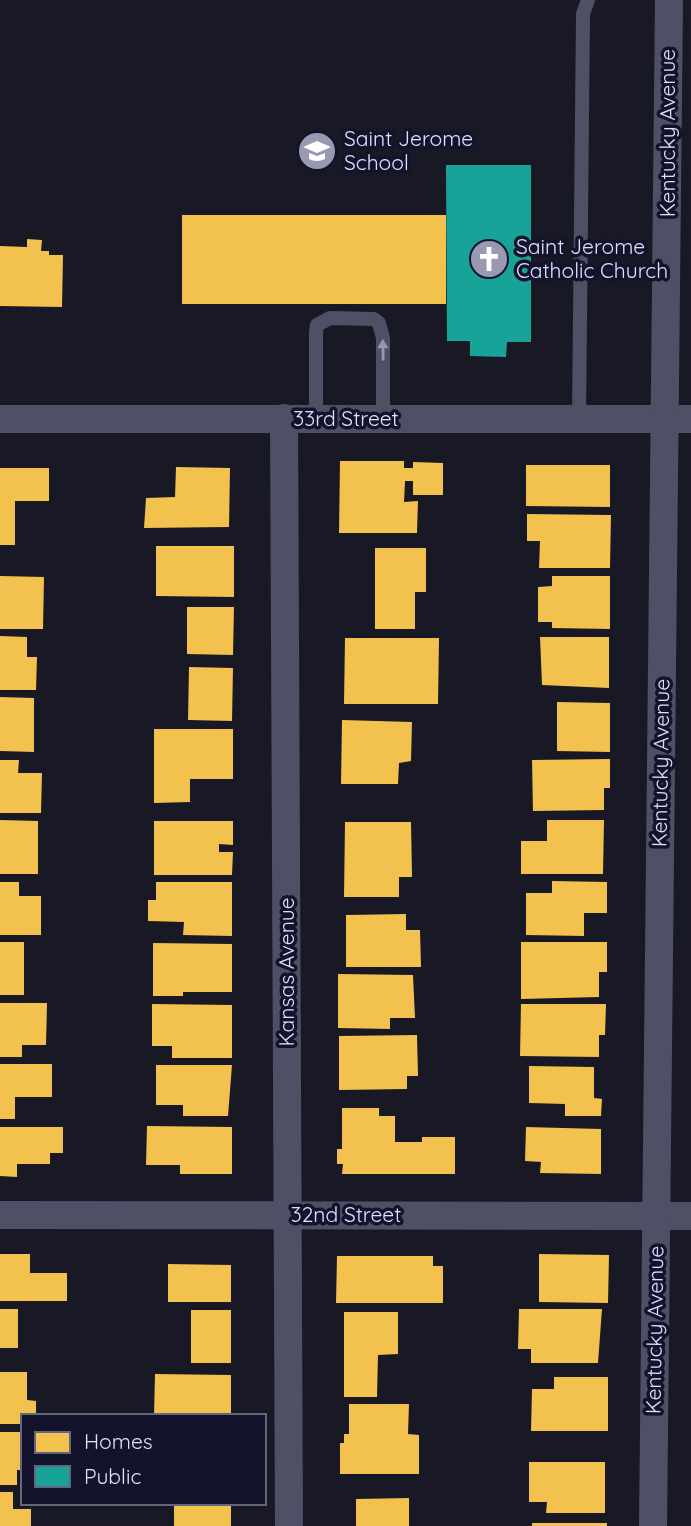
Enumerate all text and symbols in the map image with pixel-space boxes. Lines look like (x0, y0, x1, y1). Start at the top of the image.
street label: Kentucky Avenue (654, 49, 680, 217)
place label: Saint Jerome School (344, 125, 473, 175)
school or university icon: Saint Jerome School (296, 130, 338, 172)
place label: Saint Jerome Catholic Church (516, 233, 668, 283)
church icon: Saint Jerome Catholic Church (468, 238, 510, 280)
one-way arrow (377, 339, 389, 361)
street label: 33rd Street (293, 405, 399, 431)
street label: Kentucky Avenue (646, 679, 674, 847)
street label: Kansas Avenue (273, 897, 299, 1047)
street label: 32nd Street (291, 1201, 401, 1227)
street label: Kentucky Avenue (640, 1246, 668, 1414)
legend (21, 1414, 266, 1505)
text: Homes (84, 1428, 153, 1454)
text: Public (84, 1463, 141, 1489)

